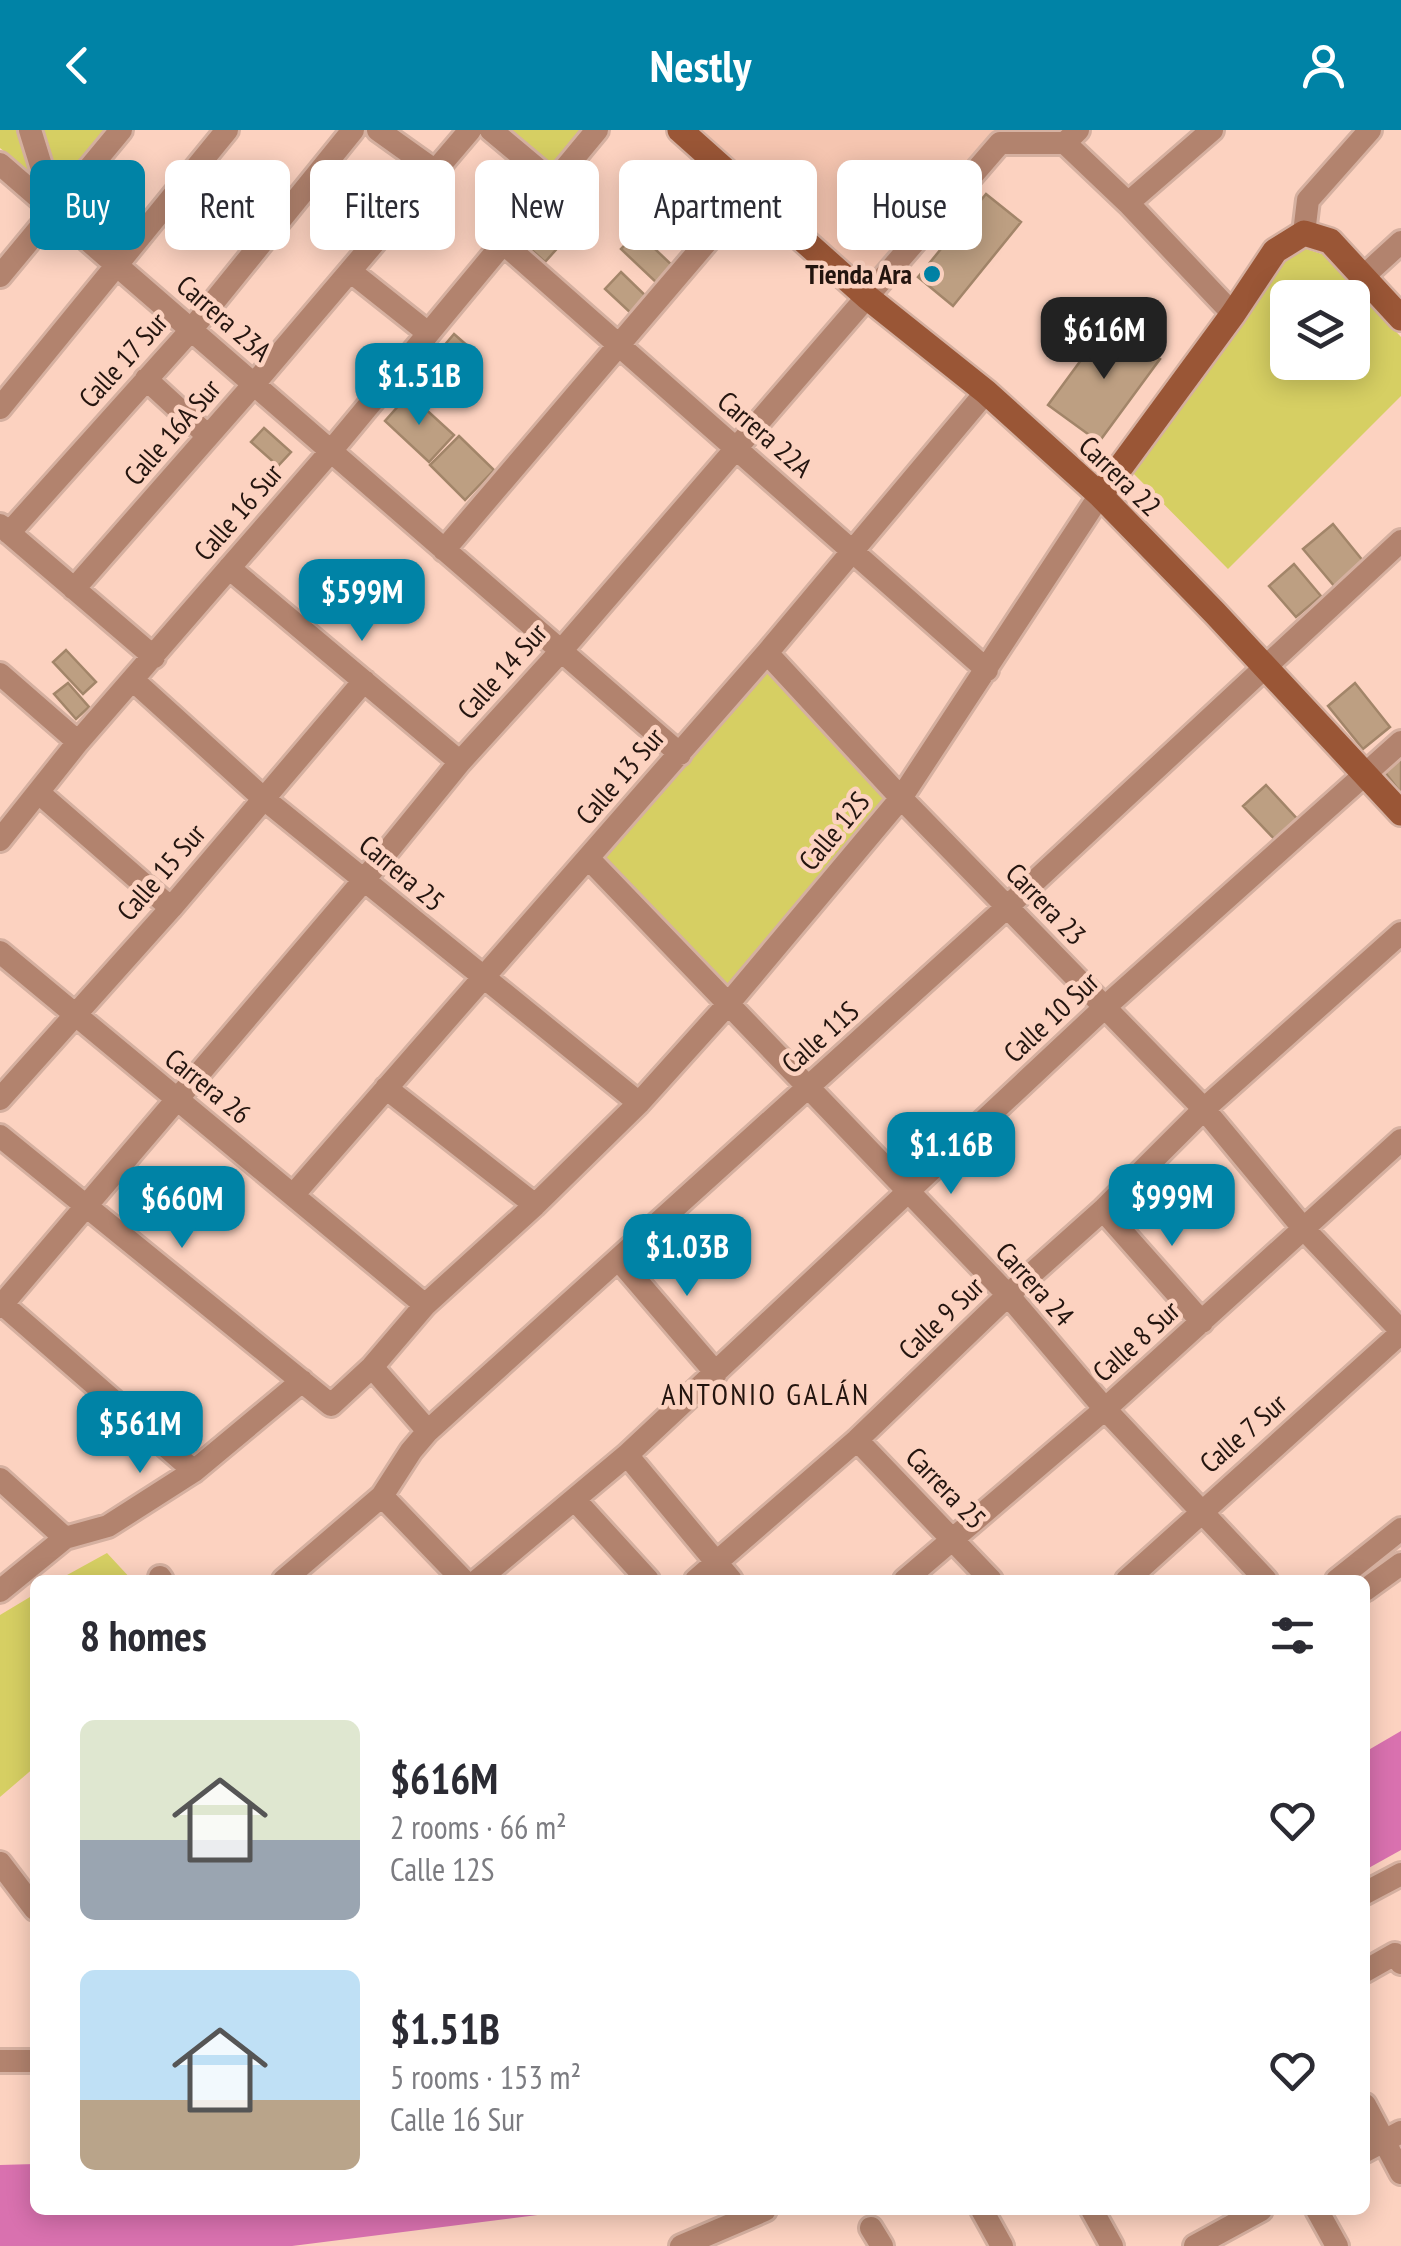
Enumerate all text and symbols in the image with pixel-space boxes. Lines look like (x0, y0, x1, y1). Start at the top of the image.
text: Nestly (650, 36, 751, 94)
icon: back (50, 38, 105, 93)
icon: person (1296, 38, 1351, 93)
chip: Buy (30, 160, 145, 250)
chip: Rent (165, 160, 290, 250)
chip: Filters (310, 160, 455, 250)
chip: New (475, 160, 599, 250)
chip: Apartment (619, 160, 817, 250)
chip: House (837, 160, 982, 250)
place label: Tienda Ara (805, 255, 912, 292)
marker: Tienda Ara (921, 263, 943, 285)
street label: Carrera 23A (169, 266, 280, 369)
map controls (1270, 280, 1370, 380)
button: layers (1270, 280, 1370, 380)
pin: $616M (1034, 297, 1174, 382)
street label: Calle 17 Sur (70, 304, 175, 415)
text: $616M (1063, 308, 1145, 350)
pin: $1.51B (338, 343, 500, 428)
text: $1.51B (377, 354, 461, 396)
street label: Calle 16A Sur (115, 370, 228, 493)
street label: Carrera 22A (710, 382, 821, 485)
street label: Carrera 22 (1071, 427, 1169, 524)
street label: Calle 16 Sur (185, 455, 290, 568)
pin: $599M (292, 559, 432, 644)
text: $599M (321, 570, 403, 612)
street label: Calle 14 Sur (449, 615, 555, 727)
street label: Calle 13 Sur (567, 719, 672, 832)
street label: Calle 12S (790, 784, 877, 878)
street label: Calle 15 Sur (108, 815, 213, 928)
street label: Carrera 25 (352, 826, 453, 919)
street label: Carrera 23 (998, 855, 1095, 953)
street label: Calle 10 Sur (995, 963, 1106, 1070)
street label: Calle 11S (773, 992, 866, 1081)
street label: Carrera 26 (158, 1040, 259, 1132)
pin: $1.16B (870, 1112, 1032, 1197)
text: $1.16B (909, 1123, 993, 1165)
pin: $999M (1102, 1164, 1242, 1249)
pin: $660M (112, 1166, 252, 1251)
text: $999M (1131, 1175, 1213, 1217)
text: $660M (141, 1177, 223, 1219)
pin: $1.03B (606, 1214, 768, 1299)
text: $1.03B (645, 1225, 729, 1267)
street label: Carrera 24 (988, 1234, 1083, 1334)
street label: Calle 9 Sur (890, 1268, 991, 1367)
street label: Calle 8 Sur (1084, 1292, 1187, 1389)
district label: ANTONIO GALÁN (661, 1374, 871, 1413)
street label: Calle 7 Sur (1192, 1385, 1294, 1480)
pin: $561M (70, 1391, 210, 1476)
text: $561M (99, 1402, 181, 1444)
street label: Carrera 25 (898, 1439, 995, 1537)
text: 8 homes (80, 1608, 207, 1663)
icon: filters (1265, 1608, 1320, 1663)
text: $616M (390, 1751, 498, 1806)
icon: home (160, 1760, 280, 1880)
icon: heart (1265, 1793, 1320, 1848)
text: 2 rooms · 66 m² (390, 1806, 567, 1848)
text: Calle 12S (390, 1848, 494, 1890)
text: $1.51B (390, 2001, 500, 2056)
icon: home (160, 2010, 280, 2130)
icon: heart (1265, 2043, 1320, 2098)
text: 5 rooms · 153 m² (390, 2056, 581, 2098)
text: Calle 16 Sur (390, 2098, 524, 2140)

